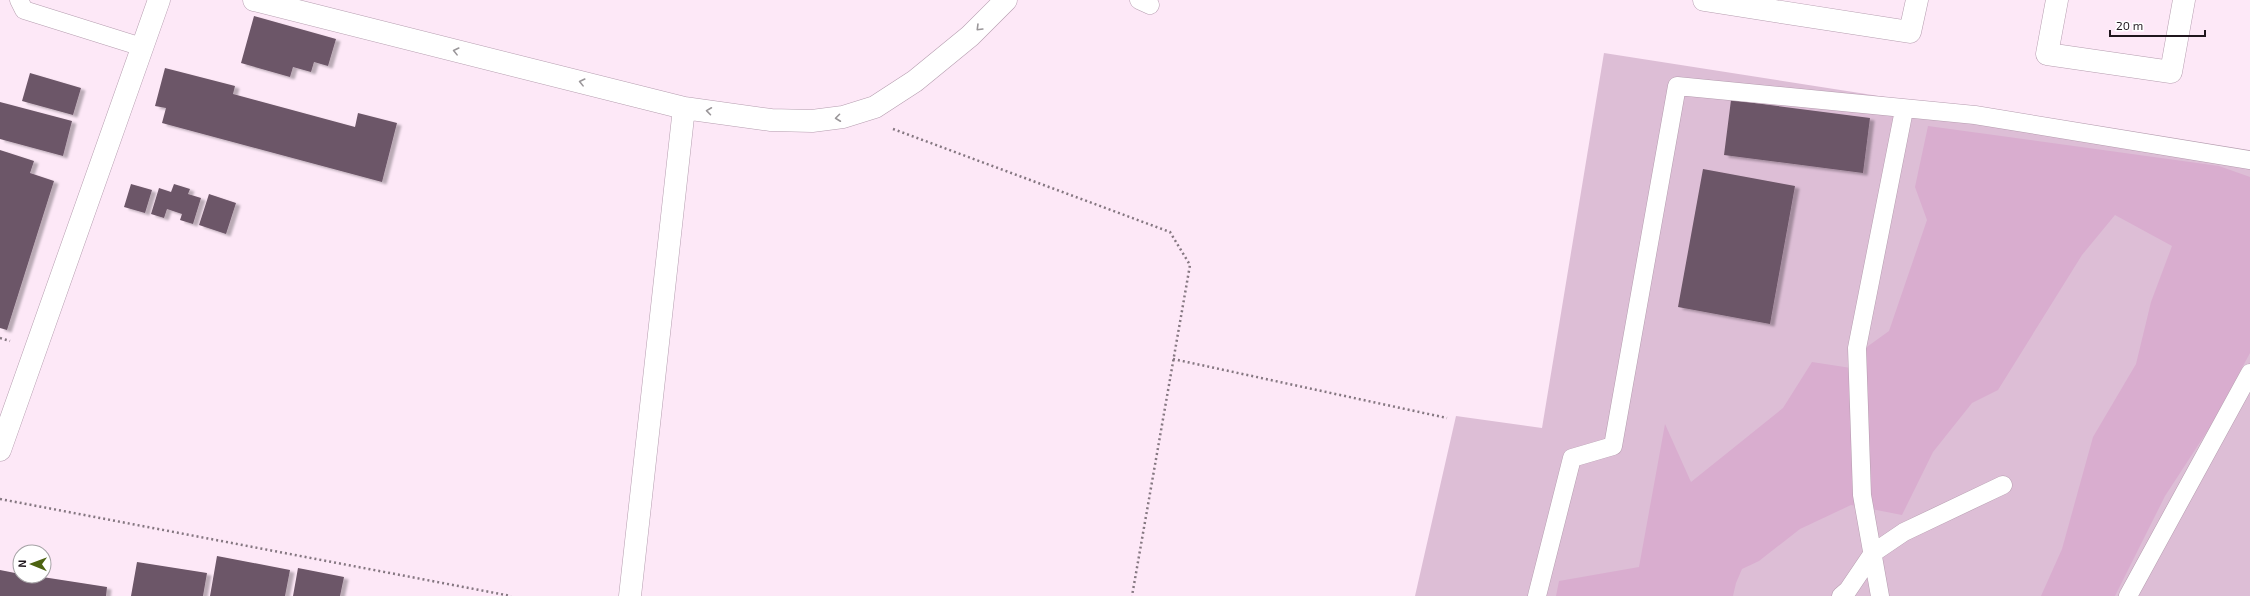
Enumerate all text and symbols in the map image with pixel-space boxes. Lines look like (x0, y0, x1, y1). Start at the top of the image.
scale bar (2110, 12, 2205, 38)
text: 20 m (2116, 18, 2143, 32)
one-way arrow (976, 23, 983, 31)
one-way arrow (453, 47, 459, 55)
one-way arrow (579, 78, 586, 87)
one-way arrow (706, 107, 712, 116)
one-way arrow (835, 113, 841, 122)
north arrow (12, 544, 52, 584)
text: N (15, 560, 28, 568)

